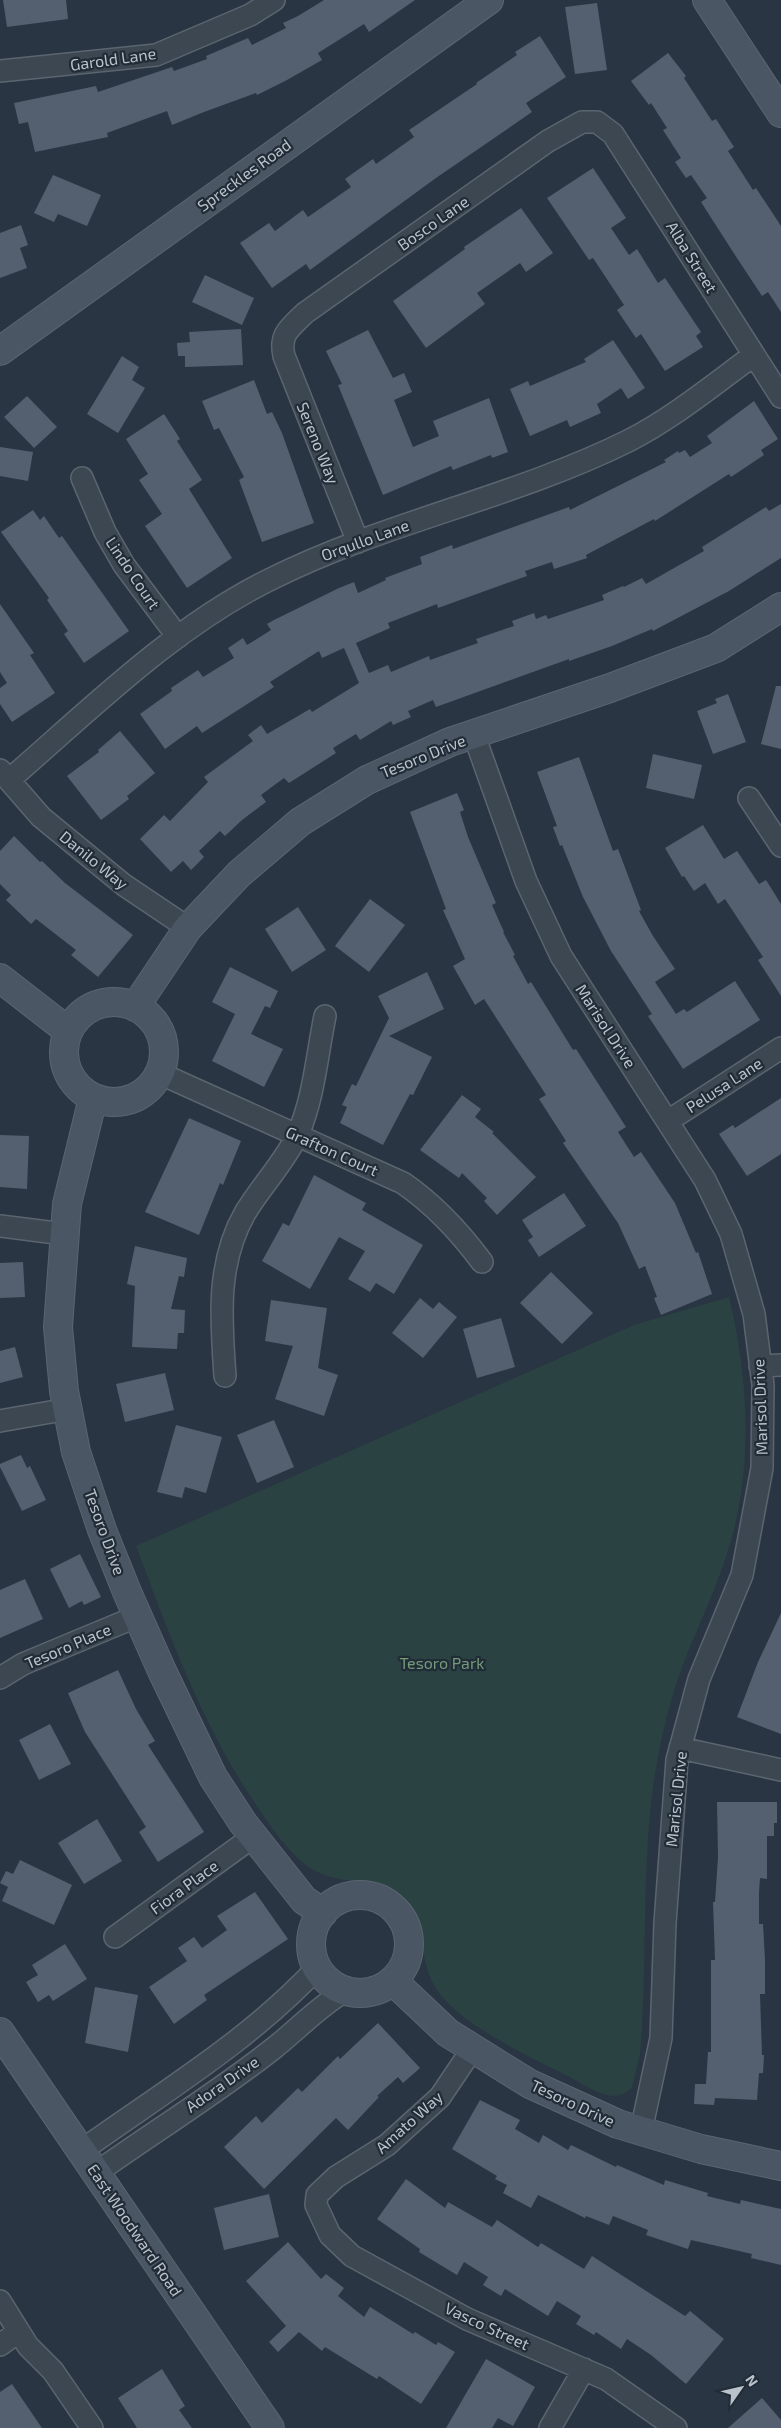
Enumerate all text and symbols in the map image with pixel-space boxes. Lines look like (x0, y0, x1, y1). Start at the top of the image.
street label: Garold Lane (69, 43, 157, 74)
street label: Spreckles Road (193, 134, 294, 215)
street label: Bosco Lane (394, 191, 472, 254)
street label: Alba Street (663, 218, 722, 296)
street label: Sereno Way (293, 399, 344, 487)
street label: Orqullo Lane (318, 515, 411, 564)
street label: Lindo Court (102, 533, 165, 613)
street label: Tesoro Drive (377, 730, 468, 781)
street label: Danilo Way (56, 826, 133, 893)
street label: Marisol Drive (572, 980, 641, 1071)
street label: Pelusa Lane (682, 1053, 765, 1116)
street label: Grafton Court (283, 1122, 381, 1179)
street label: Marisol Drive (748, 1359, 771, 1455)
street label: Tesoro Drive (81, 1486, 130, 1577)
street label: Tesoro Place (22, 1619, 114, 1672)
park label: Tesoro Park (400, 1653, 484, 1672)
street label: Marisol Drive (661, 1750, 690, 1848)
street label: Fiora Place (146, 1855, 222, 1918)
street label: Adora Drive (181, 2051, 262, 2116)
street label: Tesoro Drive (528, 2075, 618, 2130)
street label: Amato Way (371, 2086, 446, 2157)
street label: East Woodward Road (84, 2160, 187, 2299)
street label: Vasco Street (442, 2298, 532, 2353)
north arrow (716, 2363, 766, 2413)
text: N (742, 2372, 762, 2389)

